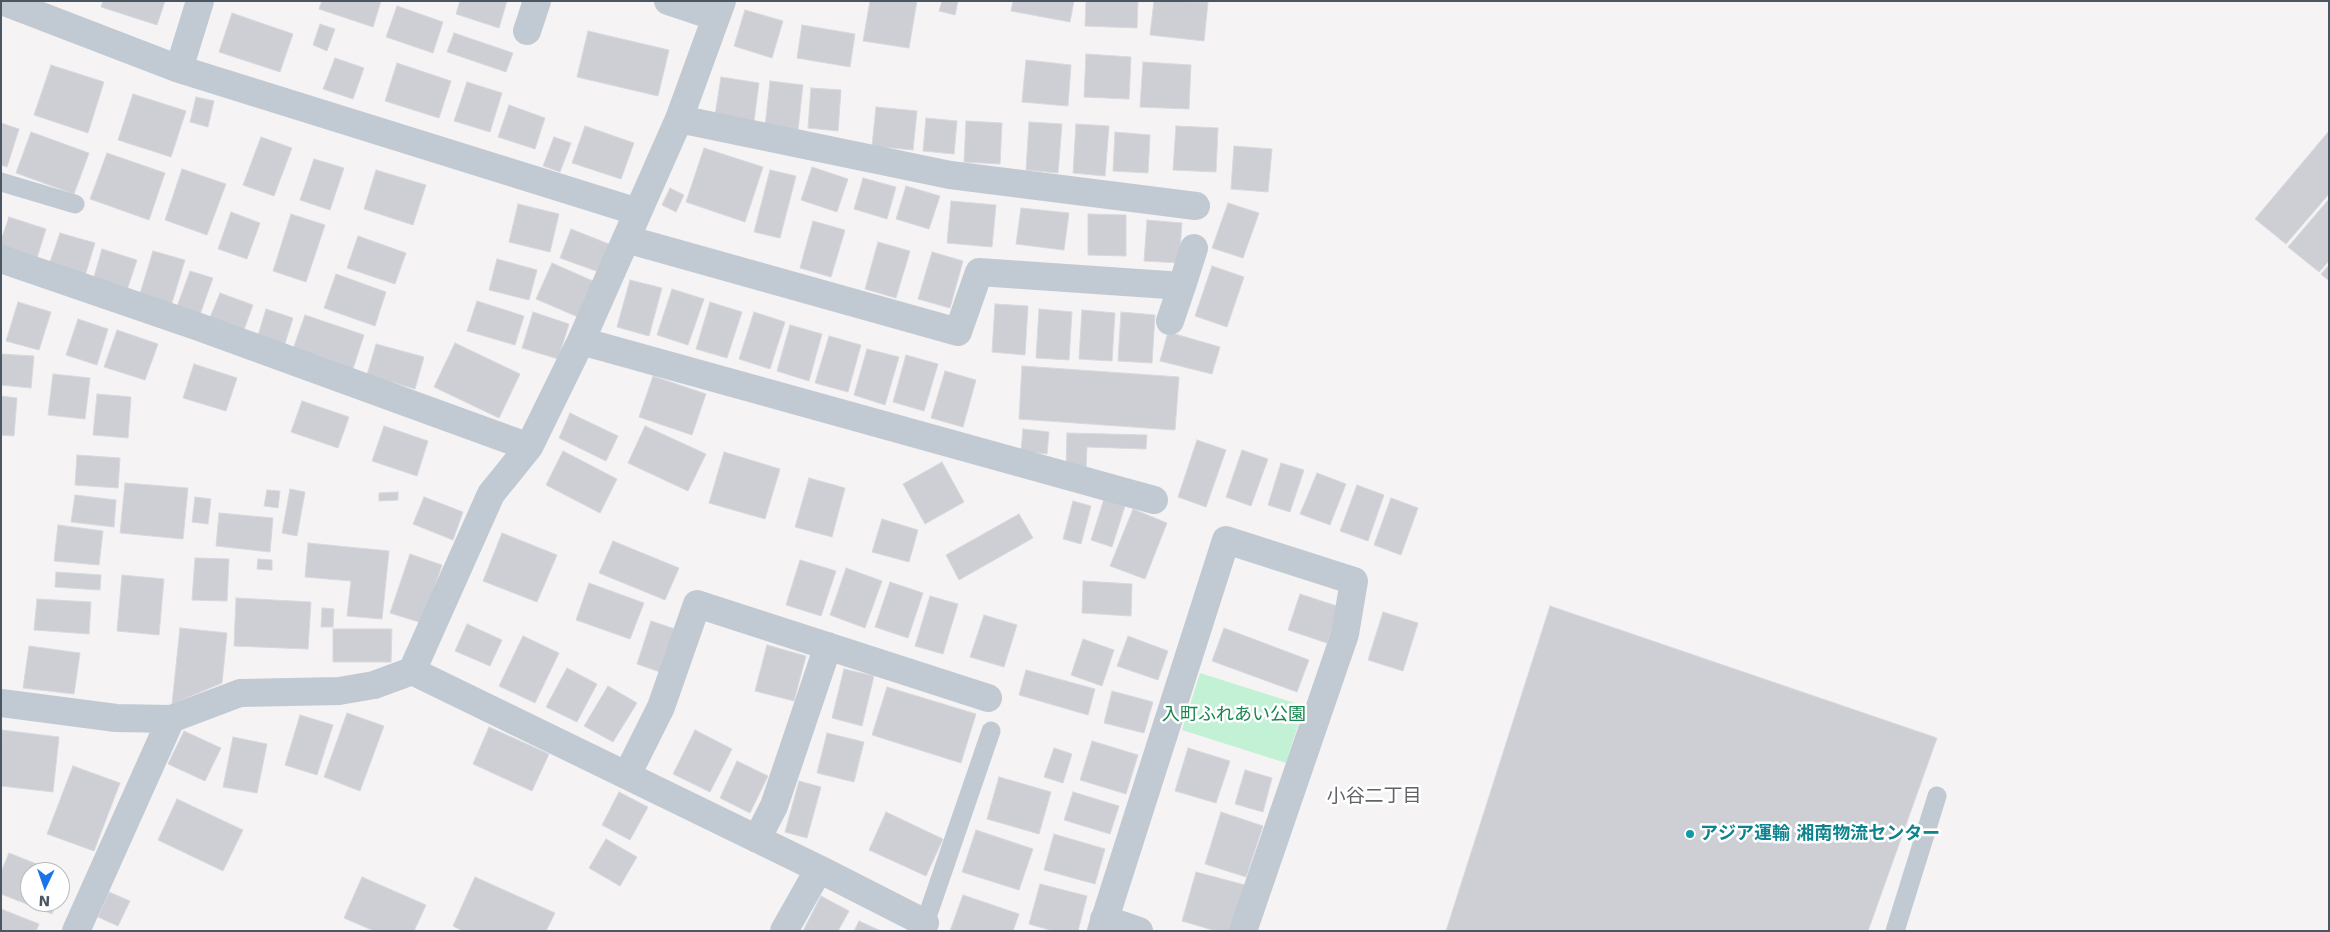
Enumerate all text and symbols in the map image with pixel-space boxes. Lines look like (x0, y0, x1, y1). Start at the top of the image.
park label: 入町ふれあい公園 (1162, 704, 1306, 726)
district label: 小谷二丁目 (1327, 786, 1421, 808)
place label: アジア運輸 湘南物流センター (1700, 823, 1940, 845)
marker: アジア運輸 湘南物流センター (1684, 828, 1696, 840)
north arrow (20, 862, 70, 912)
text: N (38, 893, 51, 909)

